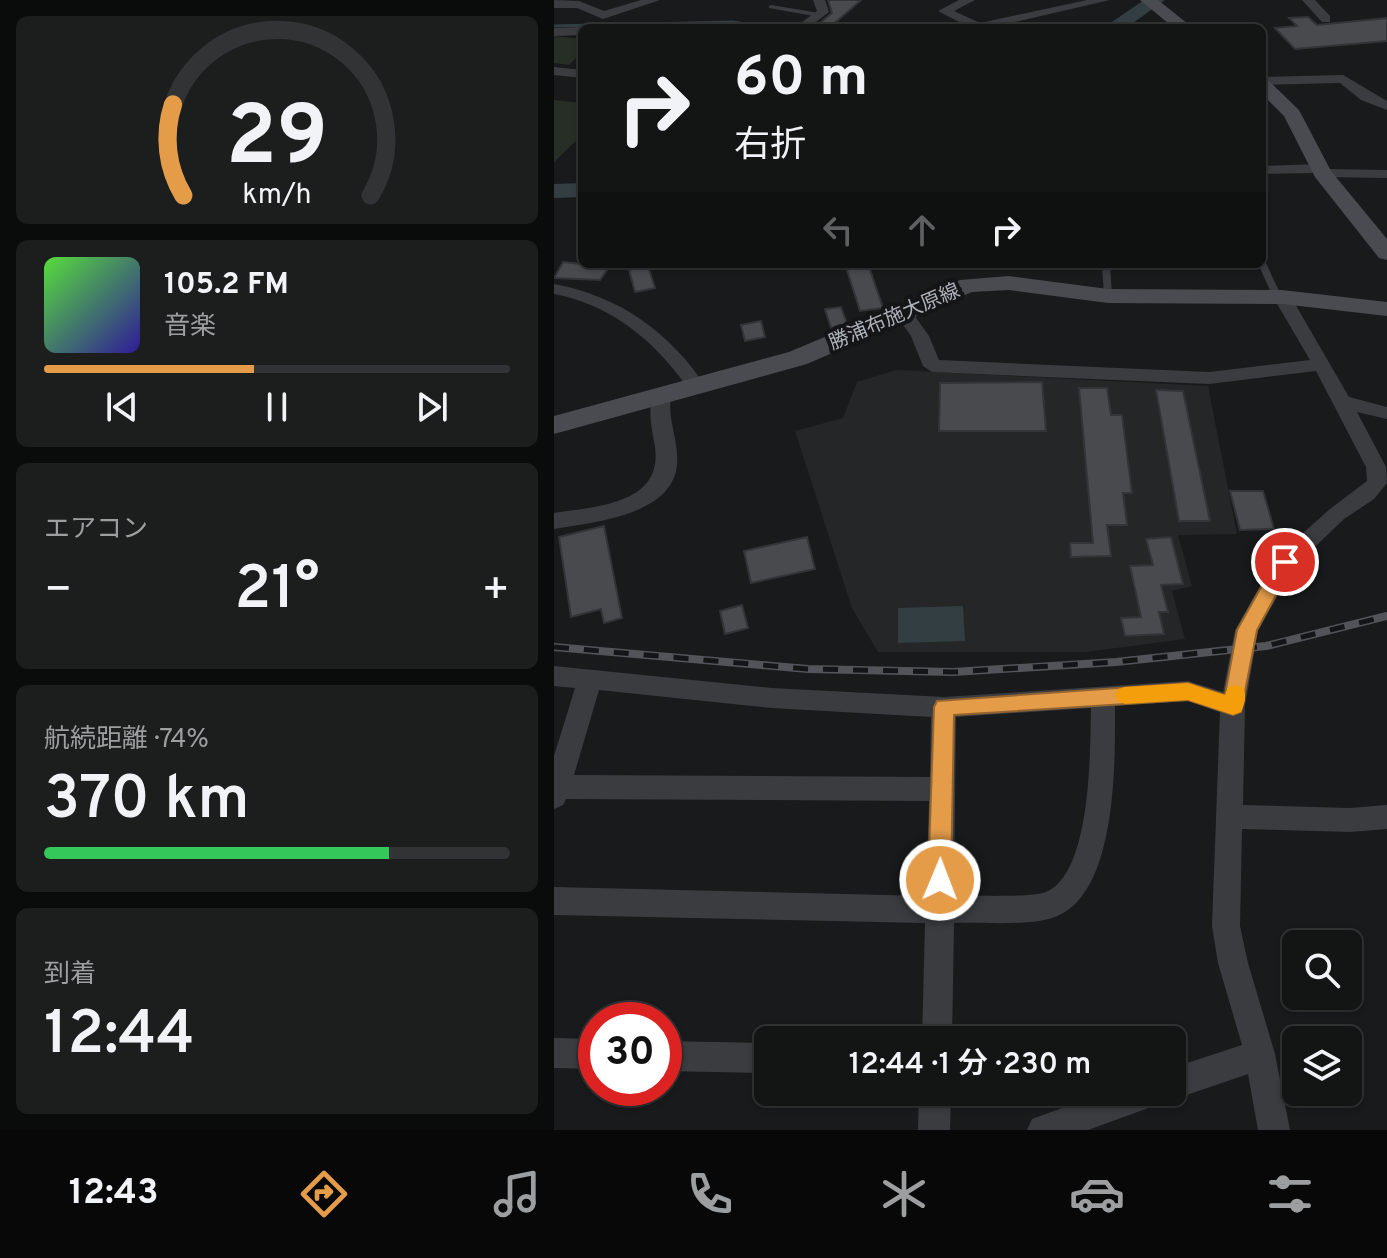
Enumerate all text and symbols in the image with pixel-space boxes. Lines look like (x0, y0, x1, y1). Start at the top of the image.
text: 60 m (734, 45, 868, 115)
icon: right (602, 56, 706, 160)
text: 29 (226, 89, 328, 194)
text: 右折 (734, 124, 806, 170)
text: km/h (242, 178, 312, 214)
icon: left (816, 208, 860, 252)
icon: ahead (900, 208, 944, 252)
icon: right (984, 208, 1028, 252)
text: 105.2 FM (164, 267, 289, 304)
street label: 勝浦布施大原線 (825, 279, 964, 357)
text: 音楽 (164, 311, 216, 344)
icon: previous (100, 385, 144, 429)
icon: pause (255, 385, 299, 429)
icon: next (410, 385, 454, 429)
text: エアコン (44, 514, 148, 547)
pin (1251, 528, 1319, 596)
icon: arrive (1263, 540, 1307, 584)
text: 21° (235, 554, 320, 630)
text: − (44, 564, 72, 620)
text: + (482, 564, 510, 620)
text: 航続距離 · 74% (44, 724, 209, 757)
text: 370 km (44, 764, 250, 840)
position arrow (898, 838, 982, 922)
map controls (1282, 930, 1362, 1106)
button: search (1282, 930, 1362, 1010)
text: 到着 (44, 959, 96, 992)
text: 12:44 (44, 999, 195, 1075)
speed limit sign: 30 (578, 1002, 682, 1106)
button: layers (1282, 1026, 1362, 1106)
text: 12:44 · 1 分 · 230 m (849, 1047, 1091, 1084)
icon: directions (296, 1166, 352, 1222)
icon: music (489, 1166, 545, 1222)
icon: phone (682, 1166, 738, 1222)
icon: climate (876, 1166, 932, 1222)
icon: car (1069, 1166, 1125, 1222)
icon: filters (1262, 1166, 1318, 1222)
text: 12:43 (69, 1171, 159, 1217)

